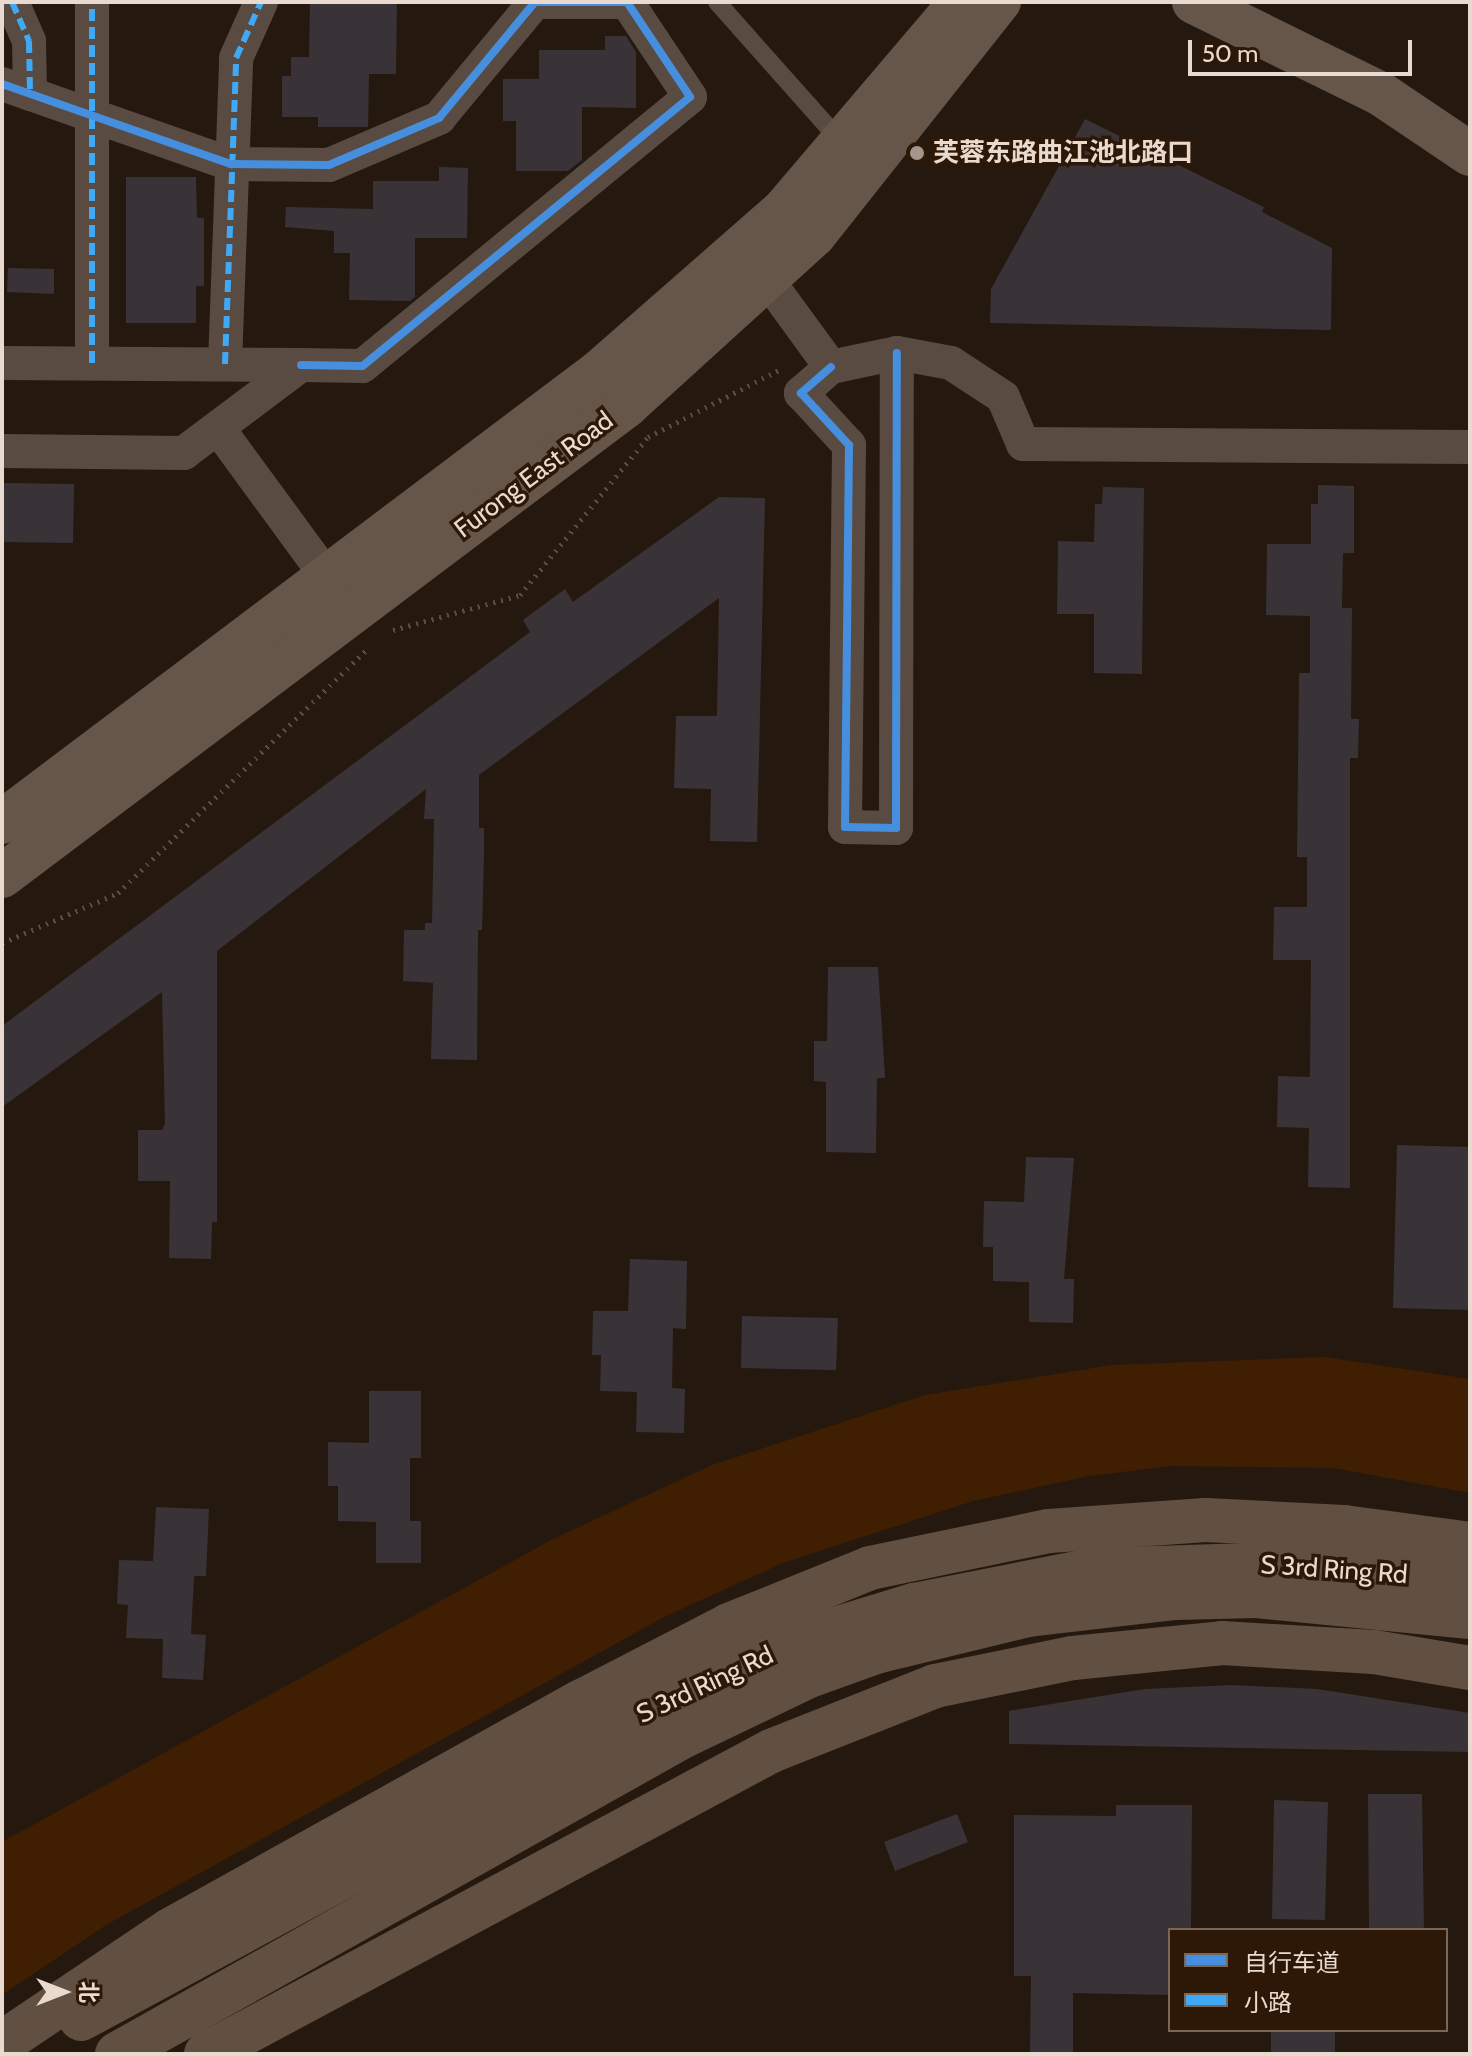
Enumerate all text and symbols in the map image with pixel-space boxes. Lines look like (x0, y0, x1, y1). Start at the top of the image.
scale bar (1192, 24, 1416, 74)
text: 50 m (1202, 39, 1258, 68)
place label: 芙蓉东路曲江池北路口 (933, 137, 1193, 169)
marker: 芙蓉东路曲江池北路口 (908, 144, 926, 162)
street label: Furong East Road (449, 405, 619, 545)
street label: S 3rd Ring Rd (1259, 1549, 1409, 1591)
street label: S 3rd Ring Rd (632, 1640, 778, 1730)
legend (1168, 1928, 1448, 2032)
text: 自行车道 (1244, 1948, 1340, 1977)
north arrow (24, 1952, 104, 2032)
text: 北 (75, 1981, 102, 2003)
text: 小路 (1244, 1988, 1292, 2017)

